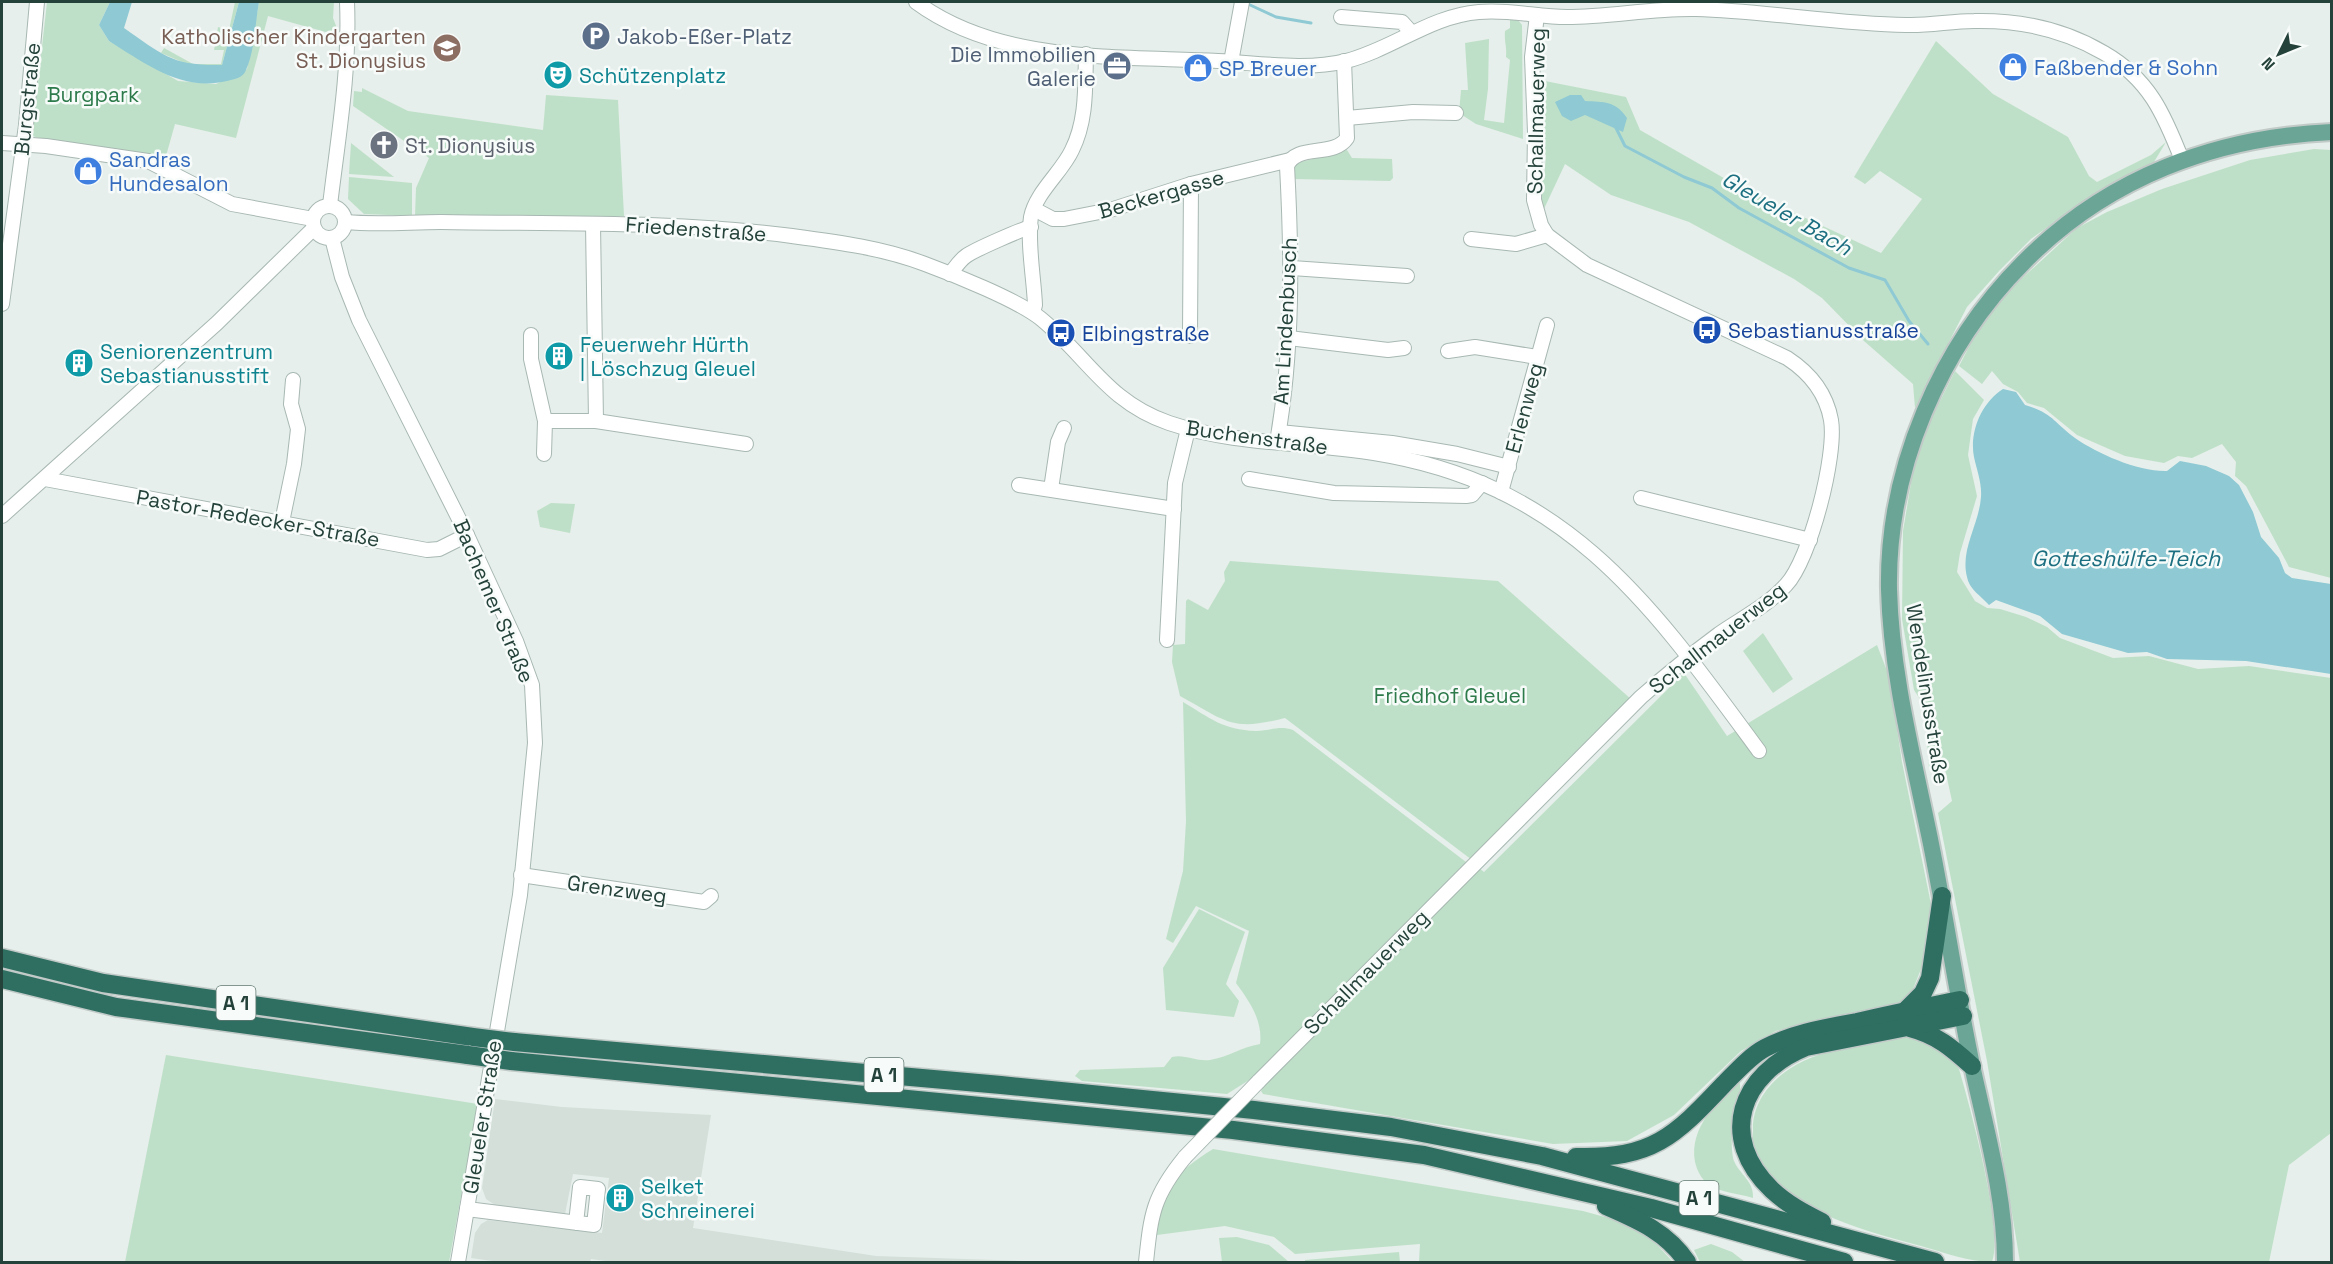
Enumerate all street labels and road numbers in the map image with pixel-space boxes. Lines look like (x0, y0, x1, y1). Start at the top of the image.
street label: Schallmauerweg (1521, 28, 1551, 194)
street label: Burgstraße (8, 41, 46, 157)
street label: Beckergasse (1095, 163, 1227, 225)
street label: Friedenstraße (625, 211, 767, 247)
street label: Am Lindenbusch (1267, 236, 1303, 406)
street label: Erlenweg (1499, 360, 1549, 456)
street label: Buchenstraße (1184, 414, 1330, 460)
street label: Pastor-Redecker-Straße (134, 483, 382, 553)
street label: Bachemer Straße (447, 515, 541, 687)
street label: Schallmauerweg (1643, 576, 1791, 700)
street label: Wendelinusstraße (1900, 602, 1956, 786)
street label: Grenzweg (566, 869, 668, 909)
street label: Schallmauerweg (1298, 904, 1434, 1040)
road number: A 1 (216, 986, 256, 1020)
street label: Gleueler Straße (457, 1038, 507, 1196)
road number: A 1 (864, 1058, 904, 1092)
road number: A 1 (1680, 1181, 1718, 1215)

